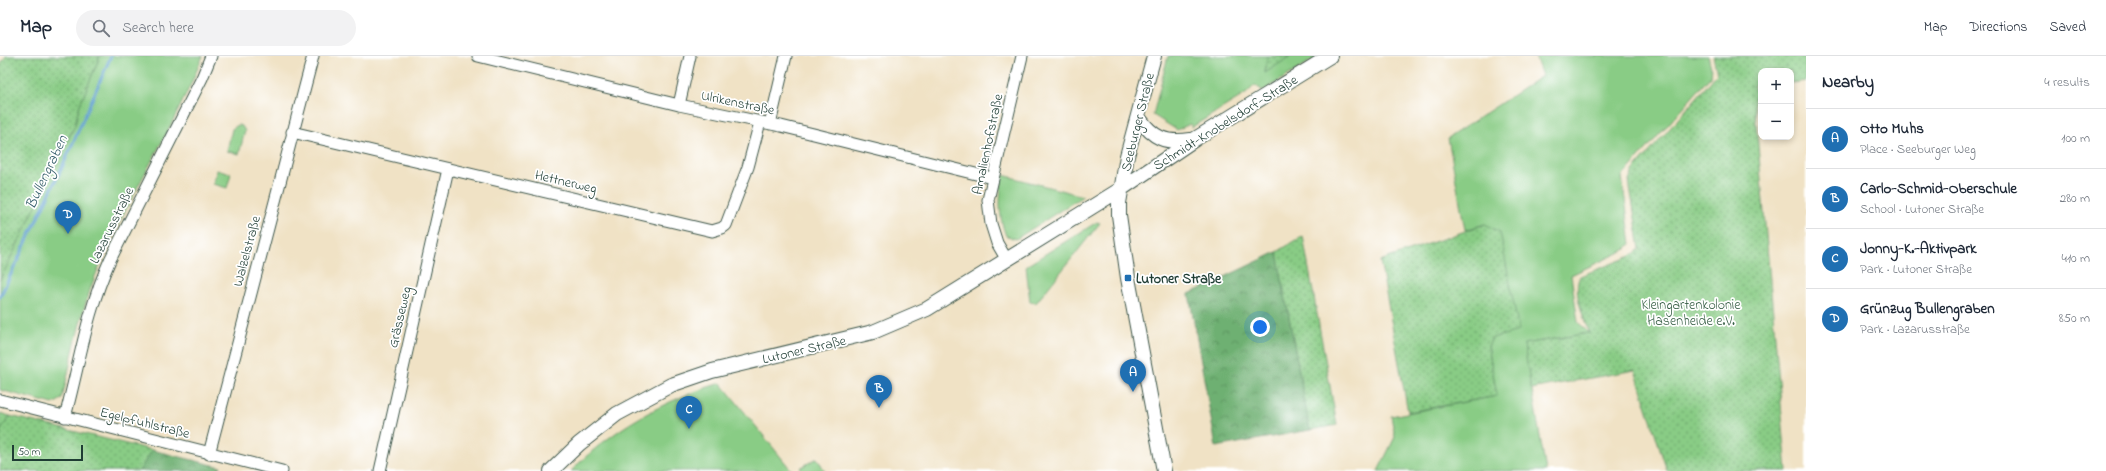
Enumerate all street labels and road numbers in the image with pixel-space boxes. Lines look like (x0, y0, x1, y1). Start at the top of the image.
street label: Seeburger Straße (1116, 70, 1162, 174)
street label: Schmidt-Knobelsdorf-Straße (1149, 70, 1303, 176)
street label: Ulrikenstraße (699, 85, 777, 122)
street label: Amalienhofstraße (968, 91, 1010, 197)
street label: Hettnerweg (532, 165, 599, 201)
street label: Lazarusstraße (85, 183, 140, 268)
street label: Walzelstraße (228, 213, 267, 289)
street label: Grässeweg (383, 285, 419, 350)
street label: Lutoner Straße (760, 330, 849, 370)
street label: Egelpfuhlstraße (97, 402, 192, 446)

